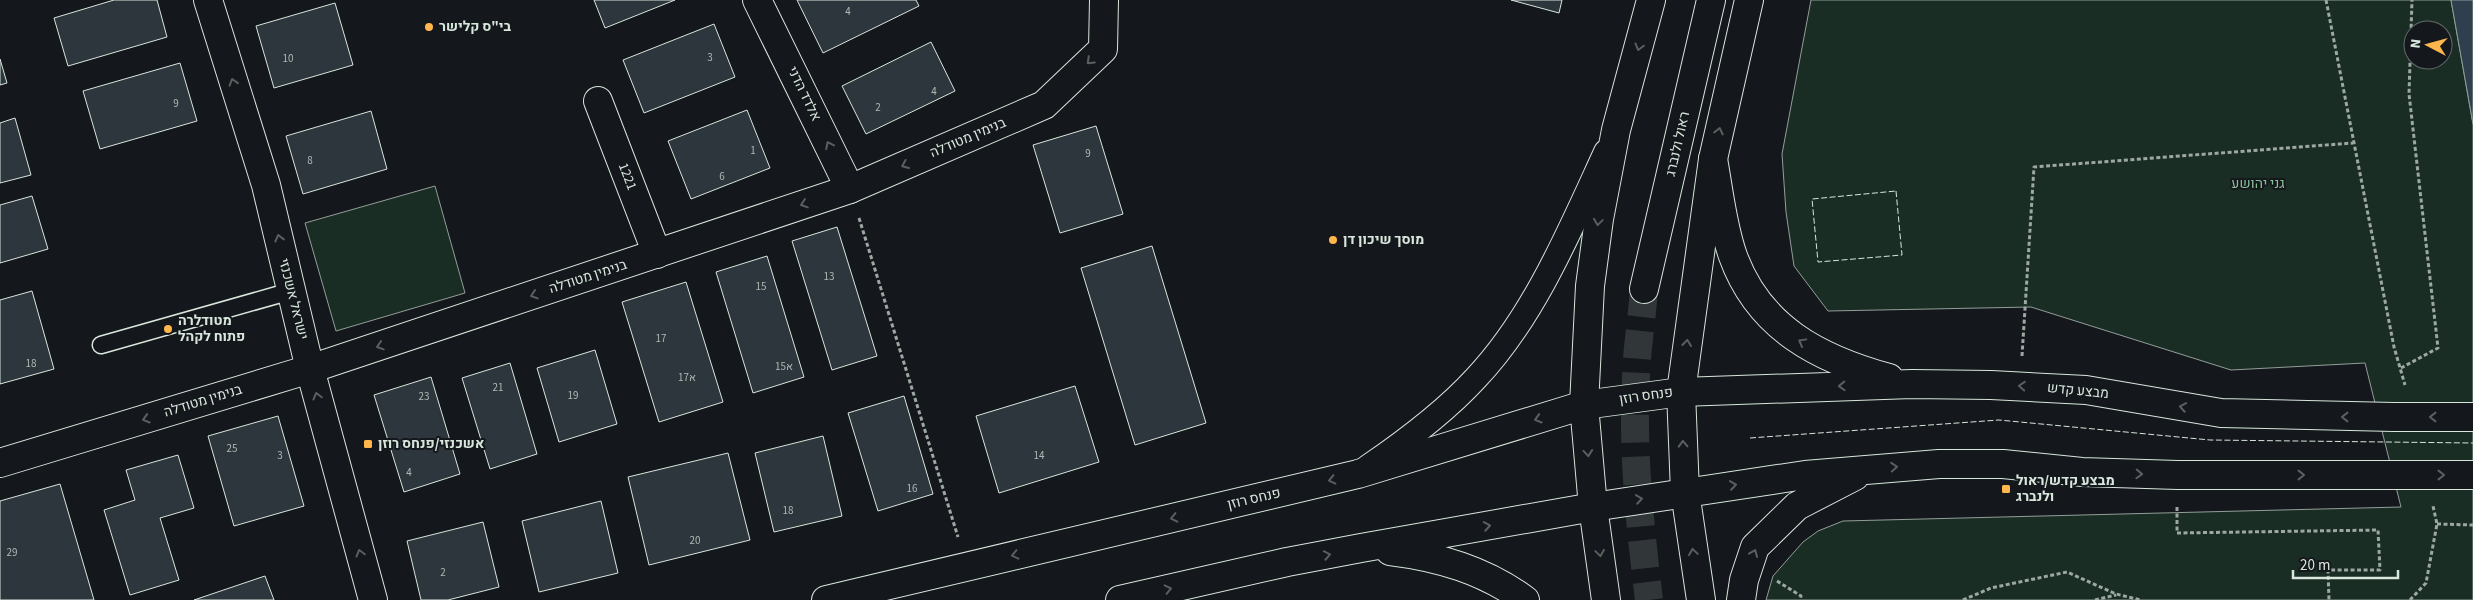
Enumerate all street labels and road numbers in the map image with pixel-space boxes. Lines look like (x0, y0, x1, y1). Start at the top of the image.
street label: אלדד הדני (782, 63, 826, 125)
street label: ראול ולנברג (1661, 110, 1695, 178)
street label: בנימין מטודלה (927, 113, 1010, 163)
street label: 1221 (613, 160, 641, 193)
street label: בנימין מטודלה (546, 255, 630, 299)
street label: ישראל אשכנזי (273, 256, 313, 342)
street label: מבצע קדש (2046, 378, 2110, 404)
street label: בנימין מטודלה (161, 379, 245, 422)
street label: פנחס רוזן (1618, 382, 1674, 410)
street label: פנחס רוזן (1225, 483, 1283, 515)

